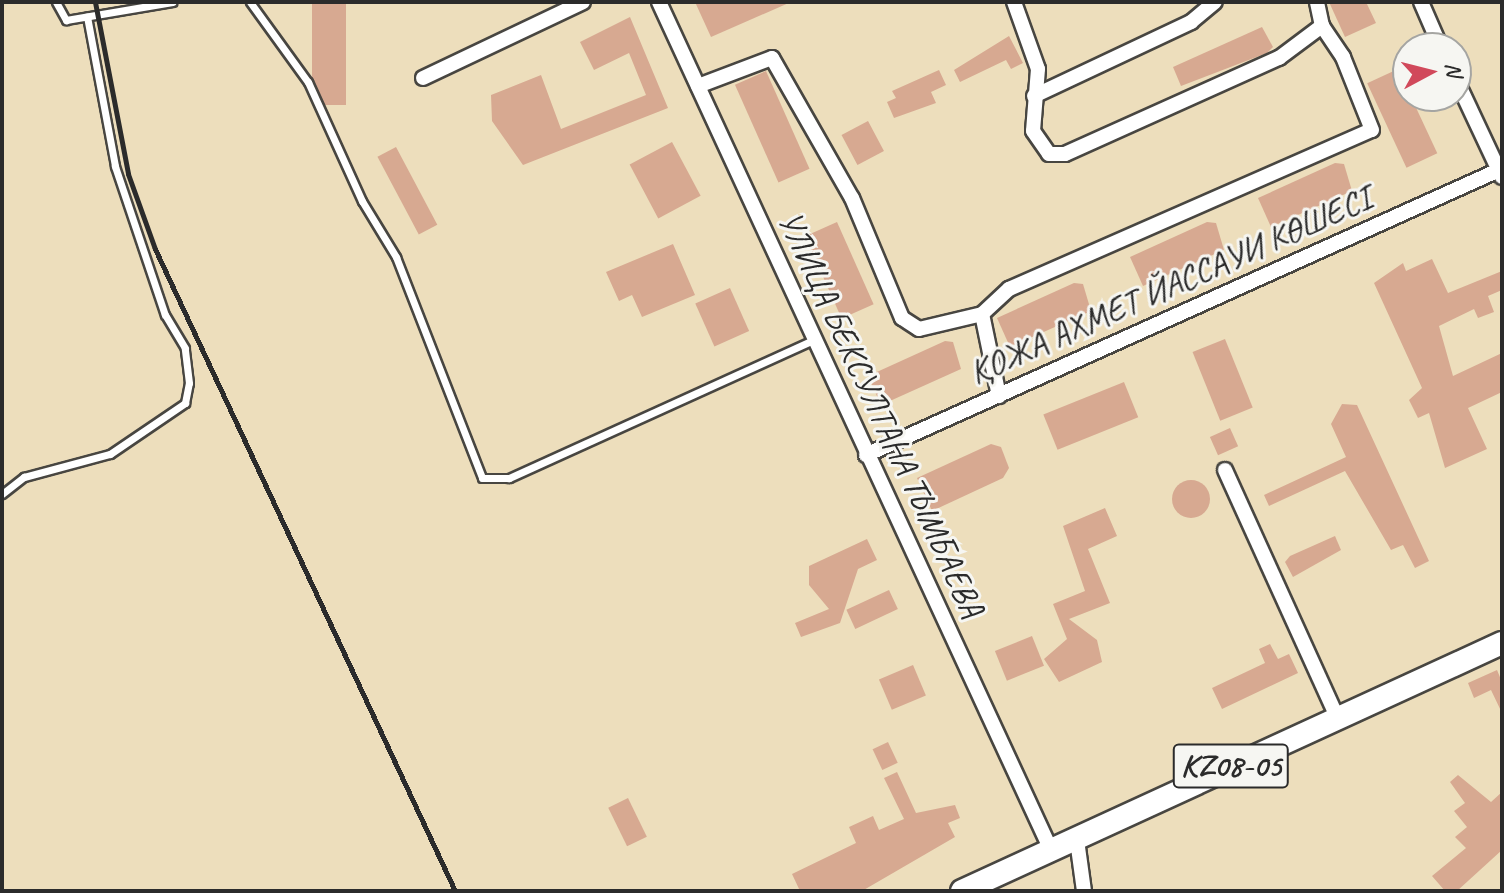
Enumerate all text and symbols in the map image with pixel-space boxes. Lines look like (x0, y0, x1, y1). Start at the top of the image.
north arrow (1392, 32, 1472, 112)
text: N (1439, 61, 1469, 78)
street label: ҚОЖА АХМЕТ ЙАССАУИ КӨШЕСІ (962, 178, 1378, 392)
street label: УЛИЦА БЕКСУЛТАНА ТЫМБАЕВА (770, 205, 994, 623)
road number: KZ08-05 (1171, 738, 1291, 794)

